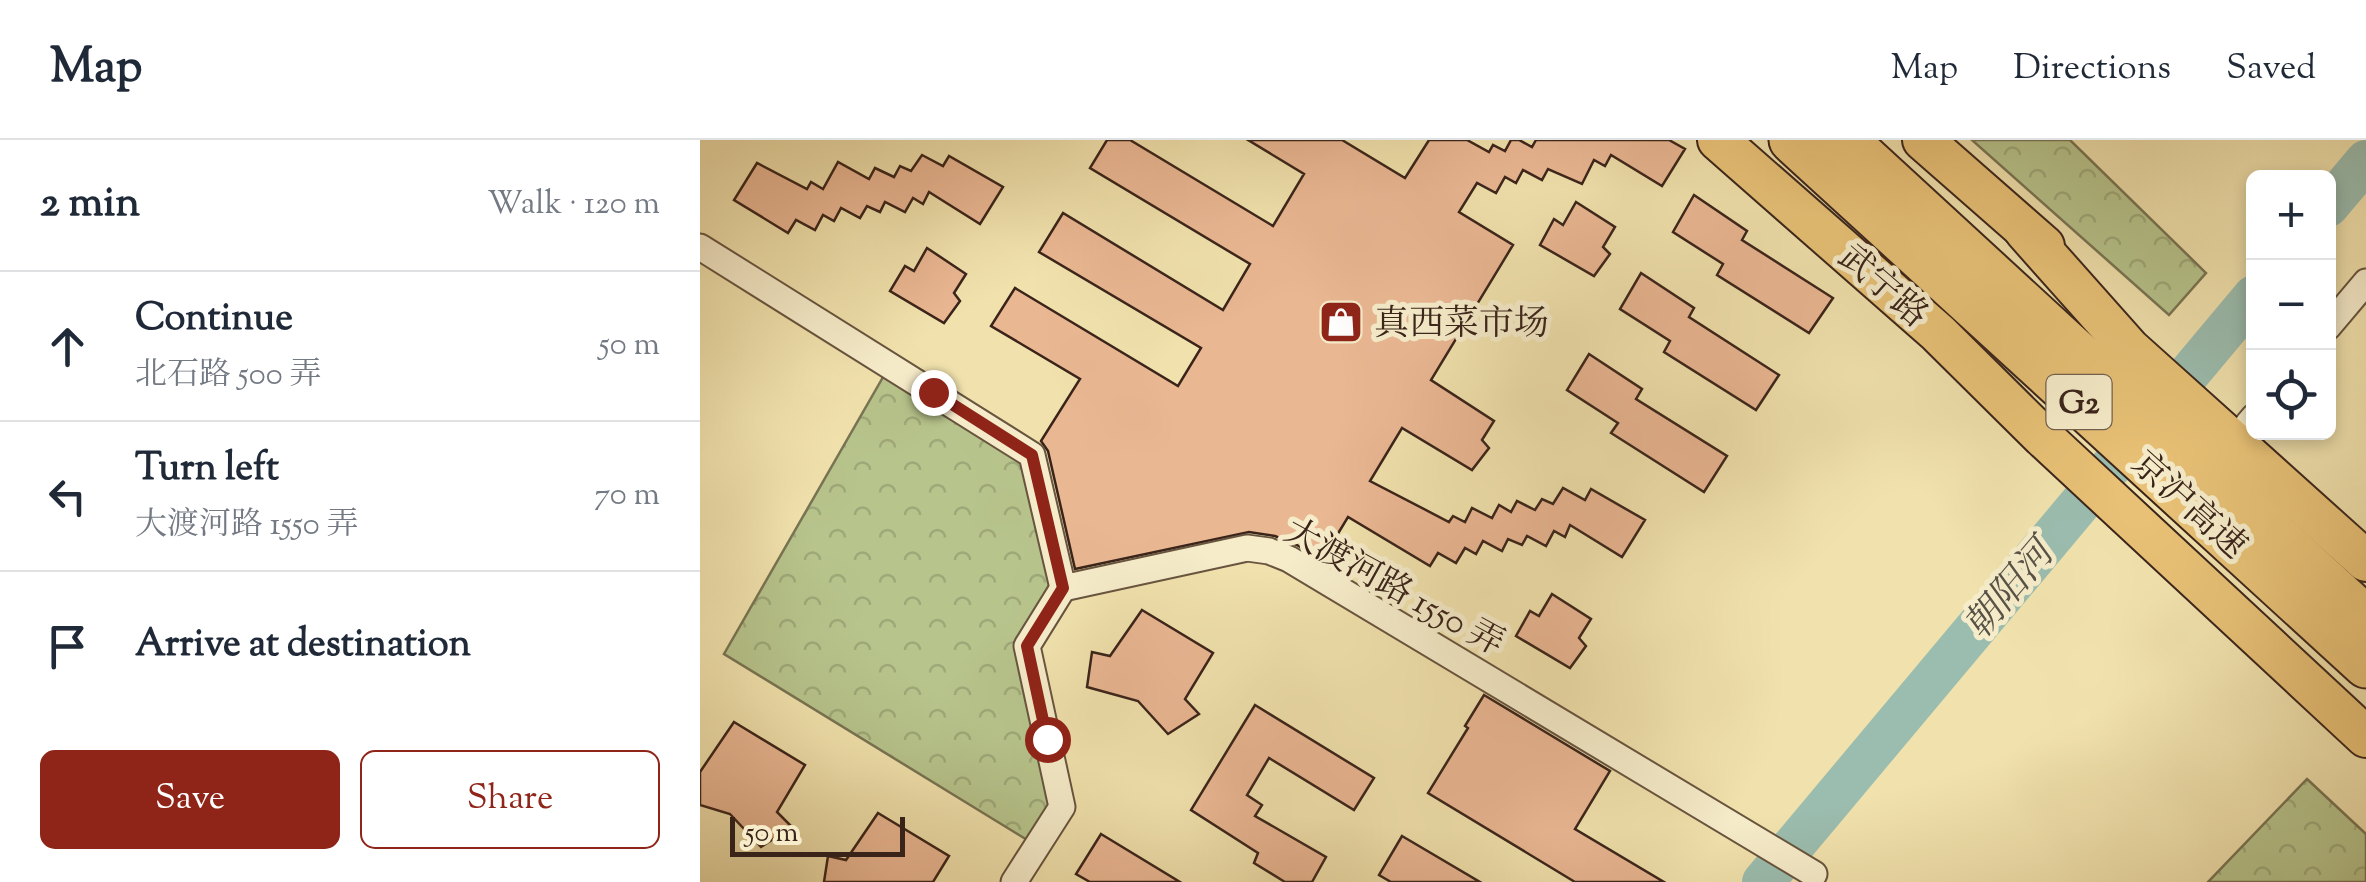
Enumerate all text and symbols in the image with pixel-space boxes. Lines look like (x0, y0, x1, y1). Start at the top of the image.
text: Map (50, 35, 142, 104)
text: Map (1891, 44, 1958, 95)
text: Directions (2013, 44, 2171, 95)
text: Saved (2226, 44, 2316, 95)
map controls (2246, 170, 2336, 440)
button: + (2246, 170, 2336, 260)
text: 2 min (40, 175, 140, 235)
text: Walk · 120 m (487, 182, 660, 228)
street label: 武宁路 (1825, 234, 1938, 341)
button: − (2246, 260, 2336, 350)
text: Continue (135, 293, 293, 347)
shop icon: 真西菜市场 (1318, 299, 1364, 345)
place label: 真西菜市场 (1374, 300, 1549, 351)
icon: ahead (40, 319, 95, 374)
text: 50 m (599, 323, 660, 369)
button: locate (2246, 350, 2336, 440)
text: 北石路 500 弄 (135, 353, 321, 399)
route end (911, 370, 957, 416)
road number: G2 (2046, 375, 2112, 429)
street label: 京沪高速 (2119, 441, 2257, 572)
text: Turn left (135, 443, 279, 497)
icon: left (40, 469, 95, 524)
text: 70 m (594, 473, 660, 519)
text: 大渡河路 1550 弄 (135, 503, 359, 549)
street label: 大渡河路 1550 弄 (1274, 507, 1513, 671)
water label: 朝阳河 (1954, 526, 2072, 653)
icon: arrive (40, 619, 95, 674)
text: Arrive at destination (135, 619, 471, 673)
route start (1025, 717, 1071, 763)
button: Save (40, 750, 340, 849)
button: Share (360, 750, 660, 849)
scale bar (730, 812, 905, 856)
text: 50 m (745, 814, 799, 854)

